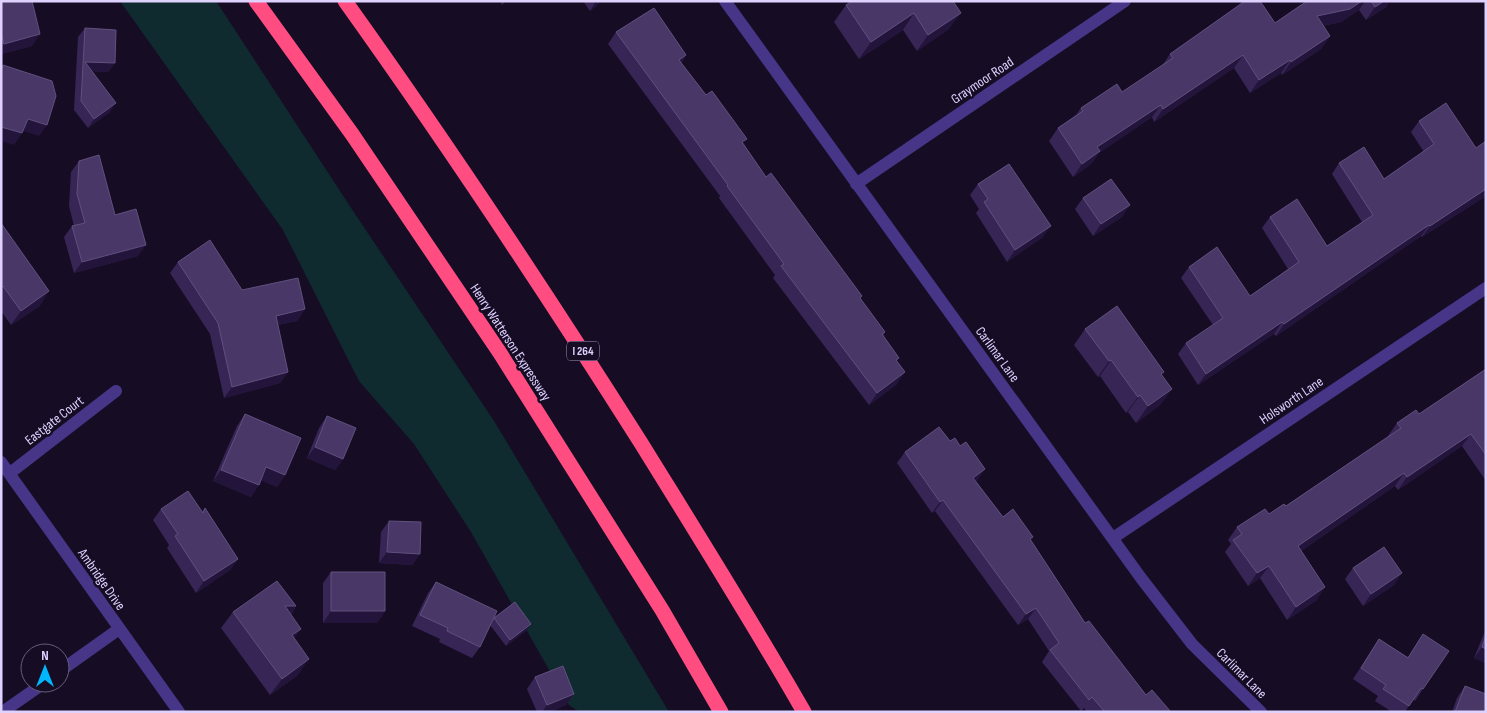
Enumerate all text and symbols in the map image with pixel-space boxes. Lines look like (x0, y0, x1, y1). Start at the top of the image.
street label: Graymoor Road (948, 53, 1017, 108)
street label: Henry Watterson Expressway (466, 281, 555, 404)
street label: Carlimar Lane (972, 323, 1023, 385)
road number: I 264 (567, 342, 599, 361)
street label: Holsworth Lane (1256, 373, 1326, 428)
street label: Eastgate Court (22, 392, 87, 449)
street label: Ambridge Drive (74, 544, 129, 613)
north arrow (20, 643, 70, 693)
street label: Carlimar Lane (1213, 645, 1270, 702)
text: N (41, 647, 49, 664)

